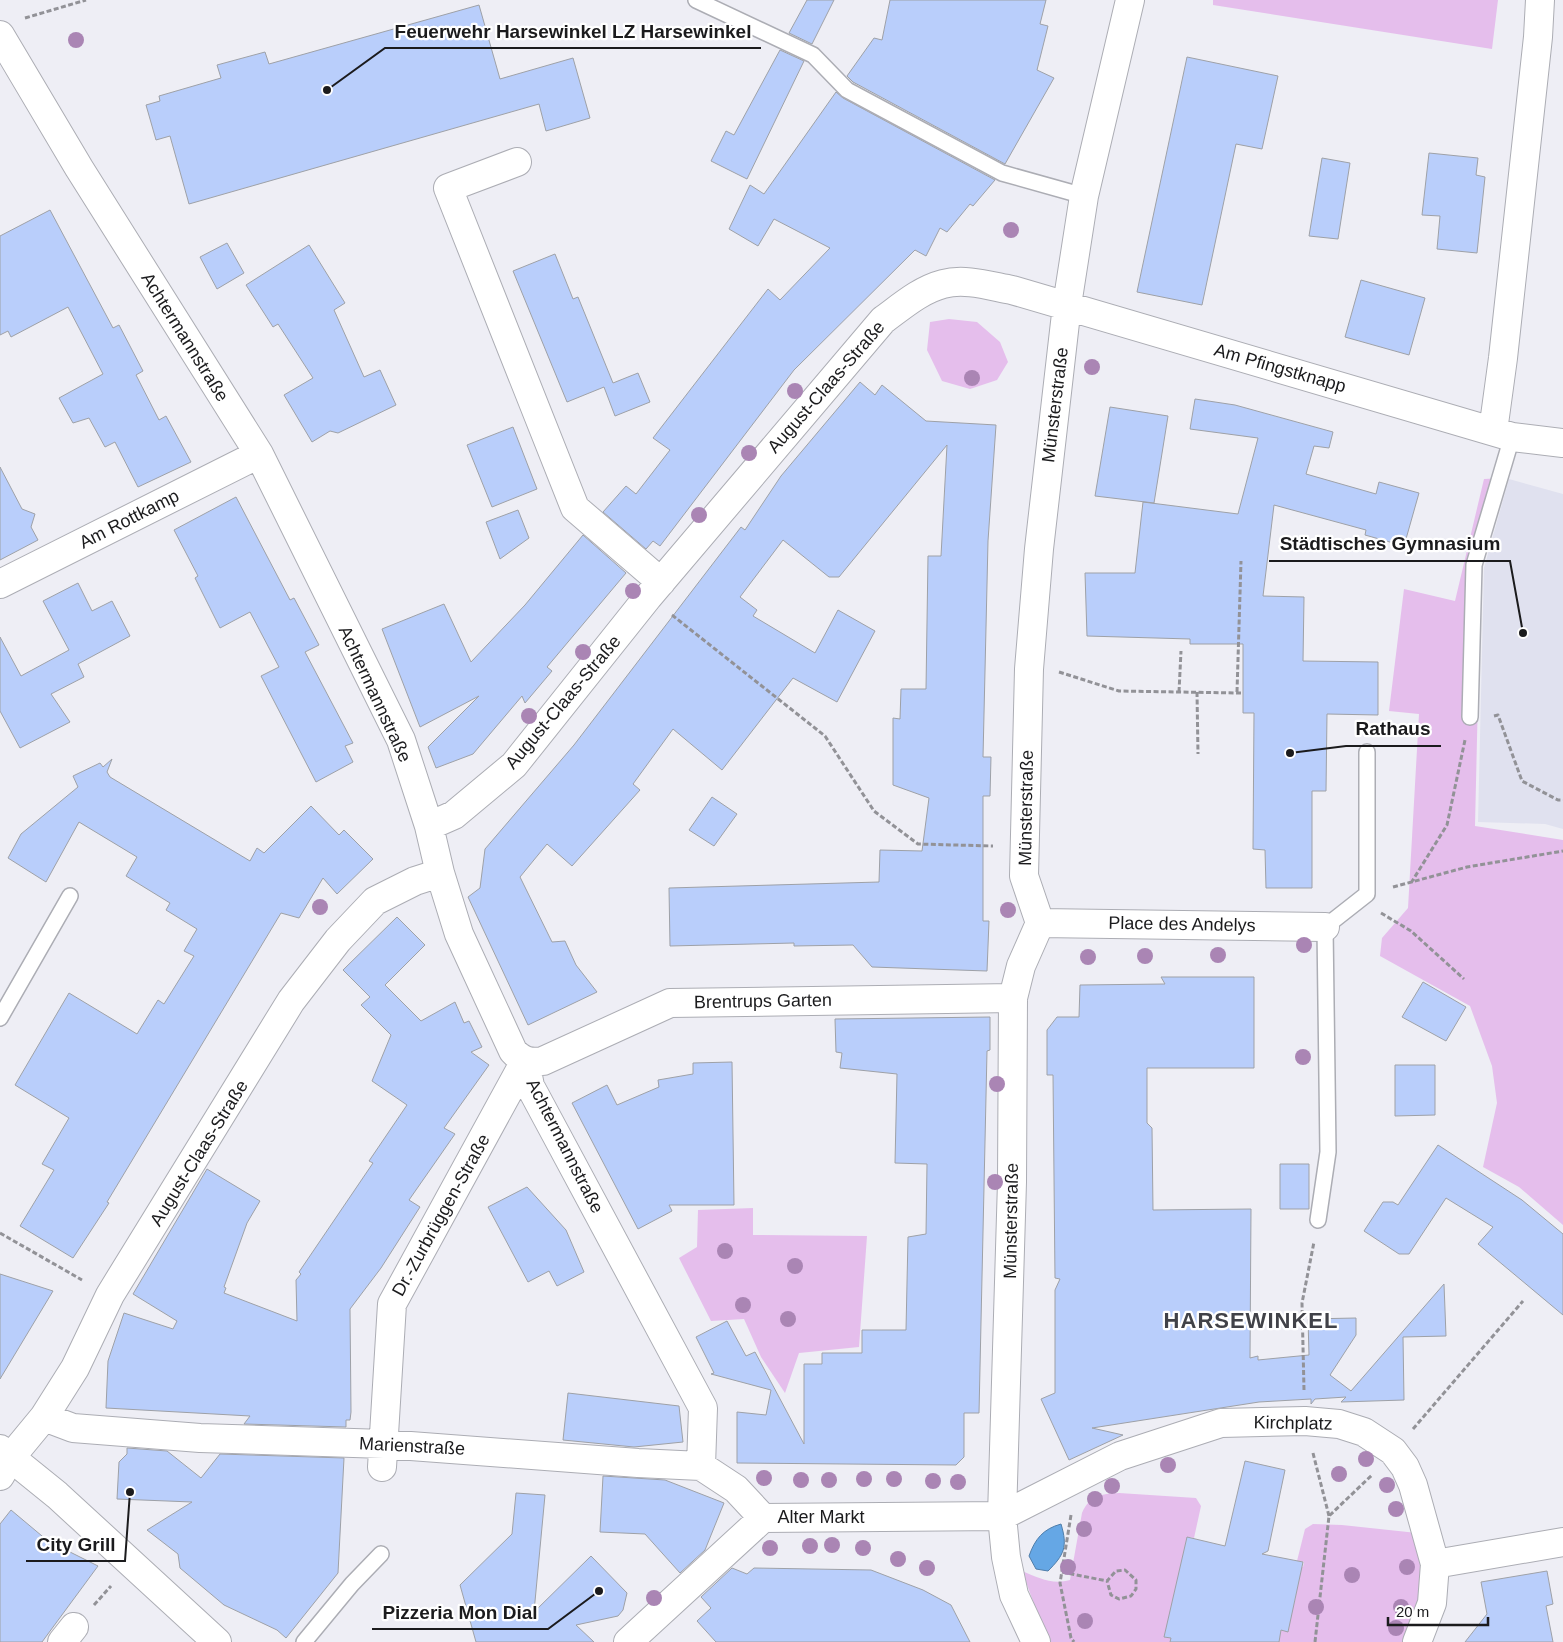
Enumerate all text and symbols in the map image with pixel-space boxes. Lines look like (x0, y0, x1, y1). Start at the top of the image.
callout: Feuerwehr Harsewinkel LZ Harsewinkel (385, 14, 761, 48)
text: Feuerwehr Harsewinkel LZ Harsewinkel (395, 21, 751, 42)
street label: Achtermannstraße (137, 269, 233, 405)
street label: August-Claas-Straße (763, 317, 889, 457)
street label: Am Pfingstknapp (1212, 340, 1348, 396)
street label: Münsterstraße (1038, 346, 1072, 464)
street label: Am Rottkamp (76, 485, 182, 553)
callout: Städtisches Gymnasium (1269, 527, 1510, 561)
text: Städtisches Gymnasium (1280, 533, 1500, 554)
street label: Achtermannstraße (335, 623, 415, 765)
street label: August-Claas-Straße (501, 631, 625, 773)
callout: Rathaus (1346, 712, 1441, 746)
text: Rathaus (1356, 718, 1430, 739)
street label: Münsterstraße (1015, 750, 1037, 866)
street label: Place des Andelys (1108, 913, 1256, 935)
street label: Brentrups Garten (694, 990, 832, 1012)
street label: Achtermannstraße (522, 1075, 608, 1217)
street label: August-Claas-Straße (146, 1076, 252, 1230)
street label: Dr.-Zurbrüggen-Straße (388, 1131, 494, 1299)
street label: Münsterstraße (1000, 1163, 1022, 1279)
district label: HARSEWINKEL (1164, 1308, 1338, 1333)
street label: Kirchplatz (1253, 1412, 1333, 1434)
street label: Marienstraße (359, 1433, 465, 1459)
street label: Alter Markt (777, 1507, 865, 1527)
callout: City Grill (26, 1527, 125, 1561)
text: City Grill (36, 1534, 116, 1555)
scale bar (1388, 1594, 1488, 1626)
callout: Pizzeria Mon Dial (372, 1595, 548, 1629)
text: Pizzeria Mon Dial (382, 1602, 538, 1623)
text: 20 m (1396, 1603, 1429, 1620)

